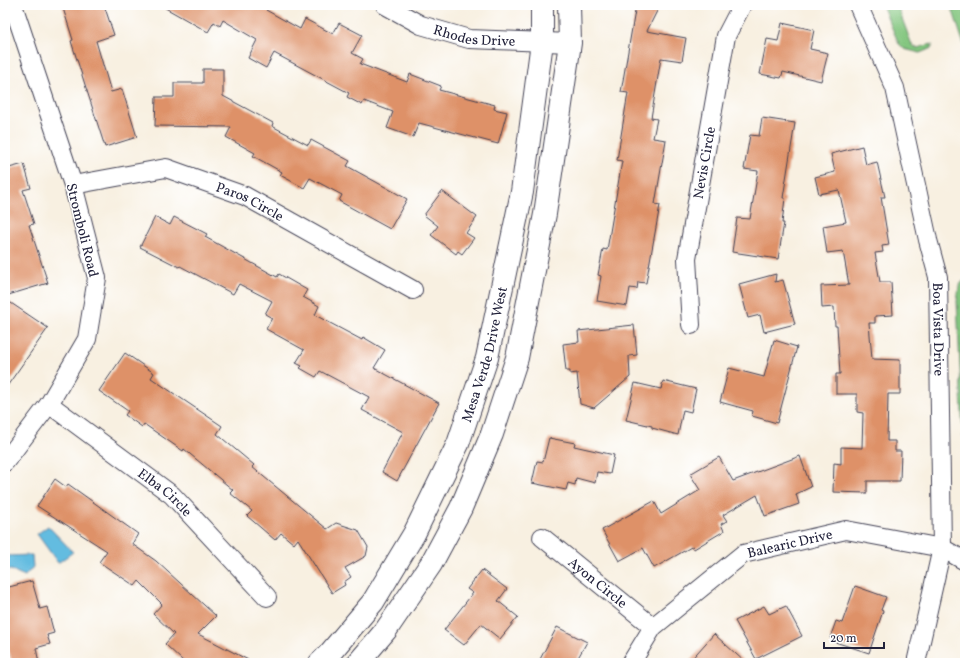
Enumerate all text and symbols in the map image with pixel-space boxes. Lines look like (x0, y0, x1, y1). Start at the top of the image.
street label: Rhodes Drive (431, 21, 516, 52)
street label: Nevis Circle (690, 125, 721, 201)
street label: Paros Circle (213, 178, 287, 227)
street label: Stromboli Road (61, 181, 102, 279)
street label: Boa Vista Drive (927, 282, 947, 377)
street label: Mesa Verde Drive West (458, 285, 513, 425)
street label: Elba Circle (133, 465, 196, 522)
street label: Balearic Drive (746, 525, 835, 564)
street label: Ayon Circle (563, 554, 631, 614)
scale bar (824, 624, 884, 650)
text: 20 m (830, 631, 857, 647)

